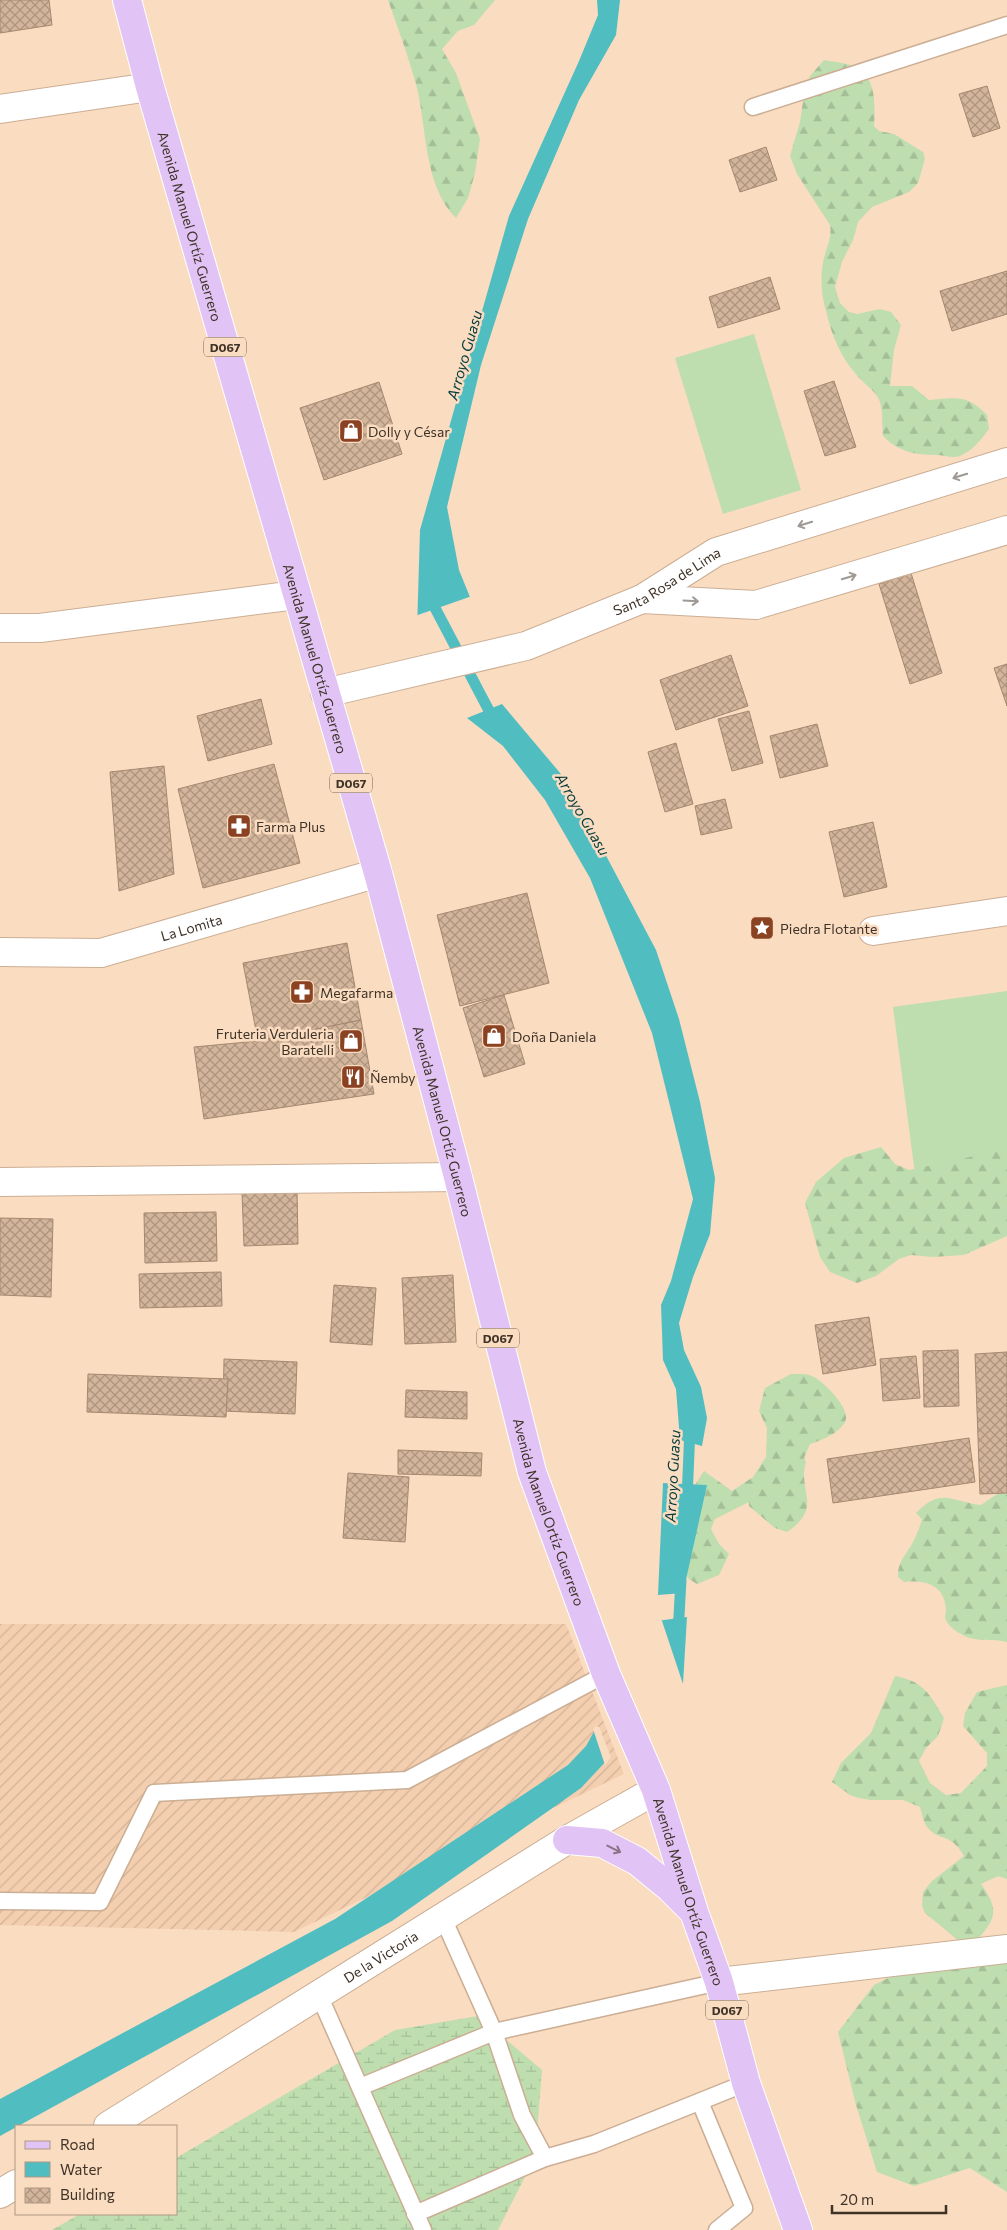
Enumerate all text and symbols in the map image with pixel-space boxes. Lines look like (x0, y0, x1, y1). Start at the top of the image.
street label: Avenida Manuel Ortíz Guerrero (155, 129, 226, 323)
water label: Arroyo Guasu (442, 308, 486, 403)
road number: D067 (204, 338, 246, 357)
shop icon: Dolly y César (338, 418, 364, 444)
place label: Dolly y César (368, 423, 450, 440)
one-way arrow (953, 472, 969, 481)
one-way arrow (798, 520, 814, 530)
street label: Santa Rosa de Lima (610, 543, 722, 618)
street label: Avenida Manuel Ortíz Guerrero (280, 562, 351, 755)
one-way arrow (841, 571, 857, 581)
one-way arrow (683, 597, 699, 606)
water label: Arroyo Guasu (552, 769, 614, 859)
road number: D067 (330, 774, 372, 792)
pharmacy icon: Farma Plus (226, 813, 252, 839)
place label: Farma Plus (256, 818, 325, 835)
street label: La Lomita (159, 910, 224, 944)
place icon: Piedra Flotante (749, 915, 775, 941)
place label: Piedra Flotante (780, 920, 877, 937)
pharmacy icon: Megafarma (289, 979, 315, 1005)
place label: Megafarma (320, 984, 393, 1001)
shop icon: Doña Daniela (481, 1023, 507, 1049)
street label: Avenida Manuel Ortíz Guerrero (410, 1024, 476, 1219)
place label: Fruteria Verduleria Baratelli (216, 1025, 334, 1058)
shop icon: Fruteria Verduleria Baratelli (338, 1028, 364, 1054)
place label: Doña Daniela (512, 1028, 596, 1045)
restaurant icon: Ñemby (340, 1064, 366, 1090)
place label: Ñemby (370, 1069, 416, 1086)
road number: D067 (477, 1329, 519, 1348)
street label: Avenida Manuel Ortíz Guerrero (510, 1416, 589, 1608)
water label: Arroyo Guasu (661, 1429, 683, 1524)
street label: Avenida Manuel Ortíz Guerrero (650, 1795, 728, 1988)
one-way arrow (606, 1845, 621, 1854)
street label: De la Victoria (340, 1927, 421, 1986)
road number: D067 (706, 2000, 748, 2020)
legend (15, 2125, 178, 2215)
text: Road (60, 2135, 95, 2153)
text: Water (60, 2160, 102, 2178)
scale bar (832, 2182, 946, 2214)
text: Building (60, 2185, 115, 2203)
text: 20 m (840, 2190, 874, 2208)

